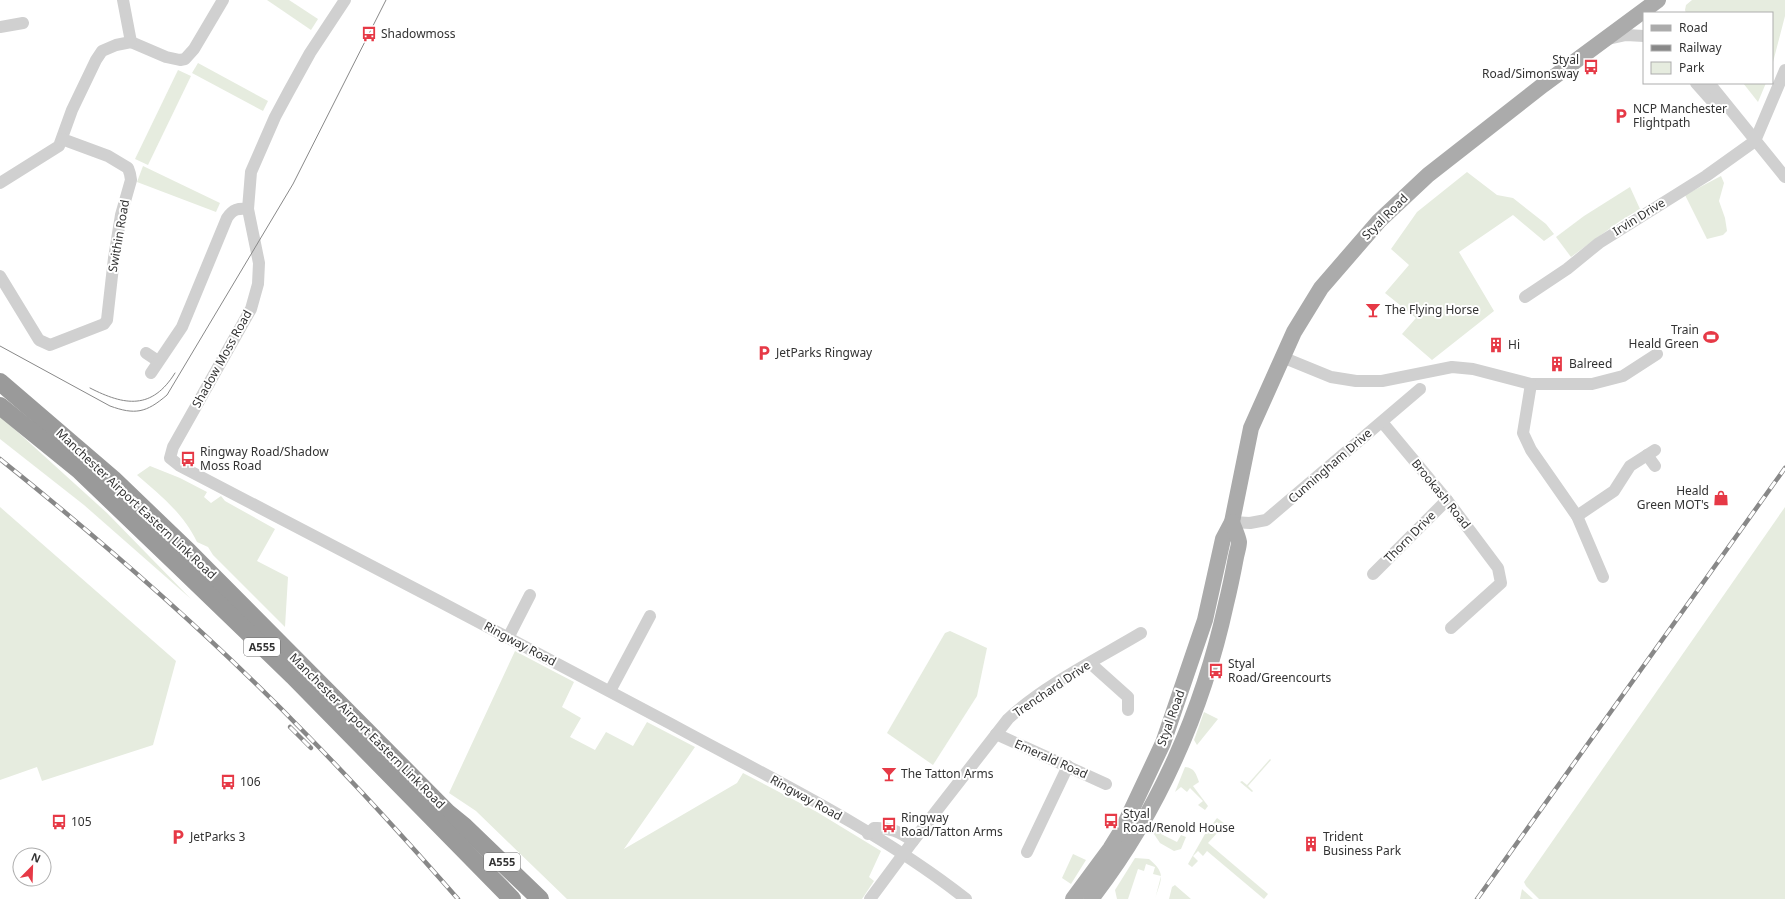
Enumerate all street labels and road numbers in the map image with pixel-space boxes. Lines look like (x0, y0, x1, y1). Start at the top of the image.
street label: Styal Road (1358, 190, 1411, 243)
street label: Irvin Drive (1609, 194, 1668, 239)
street label: Swithin Road (104, 198, 133, 274)
street label: Shadow Moss Road (188, 307, 255, 411)
street label: Cunningham Drive (1284, 424, 1375, 507)
street label: Manchester Airport Eastern Link Road (52, 425, 220, 583)
street label: Brookash Road (1408, 455, 1475, 532)
street label: Thorn Drive (1380, 507, 1439, 566)
street label: Ringway Road (481, 617, 559, 670)
road number: A555 (244, 638, 280, 656)
street label: Manchester Airport Eastern Link Road (286, 649, 449, 812)
street label: Trenchard Drive (1010, 656, 1094, 721)
street label: Styal Road (1152, 687, 1189, 748)
street label: Emerald Road (1012, 735, 1091, 782)
street label: Ringway Road (767, 771, 845, 824)
road number: A555 (484, 853, 520, 871)

